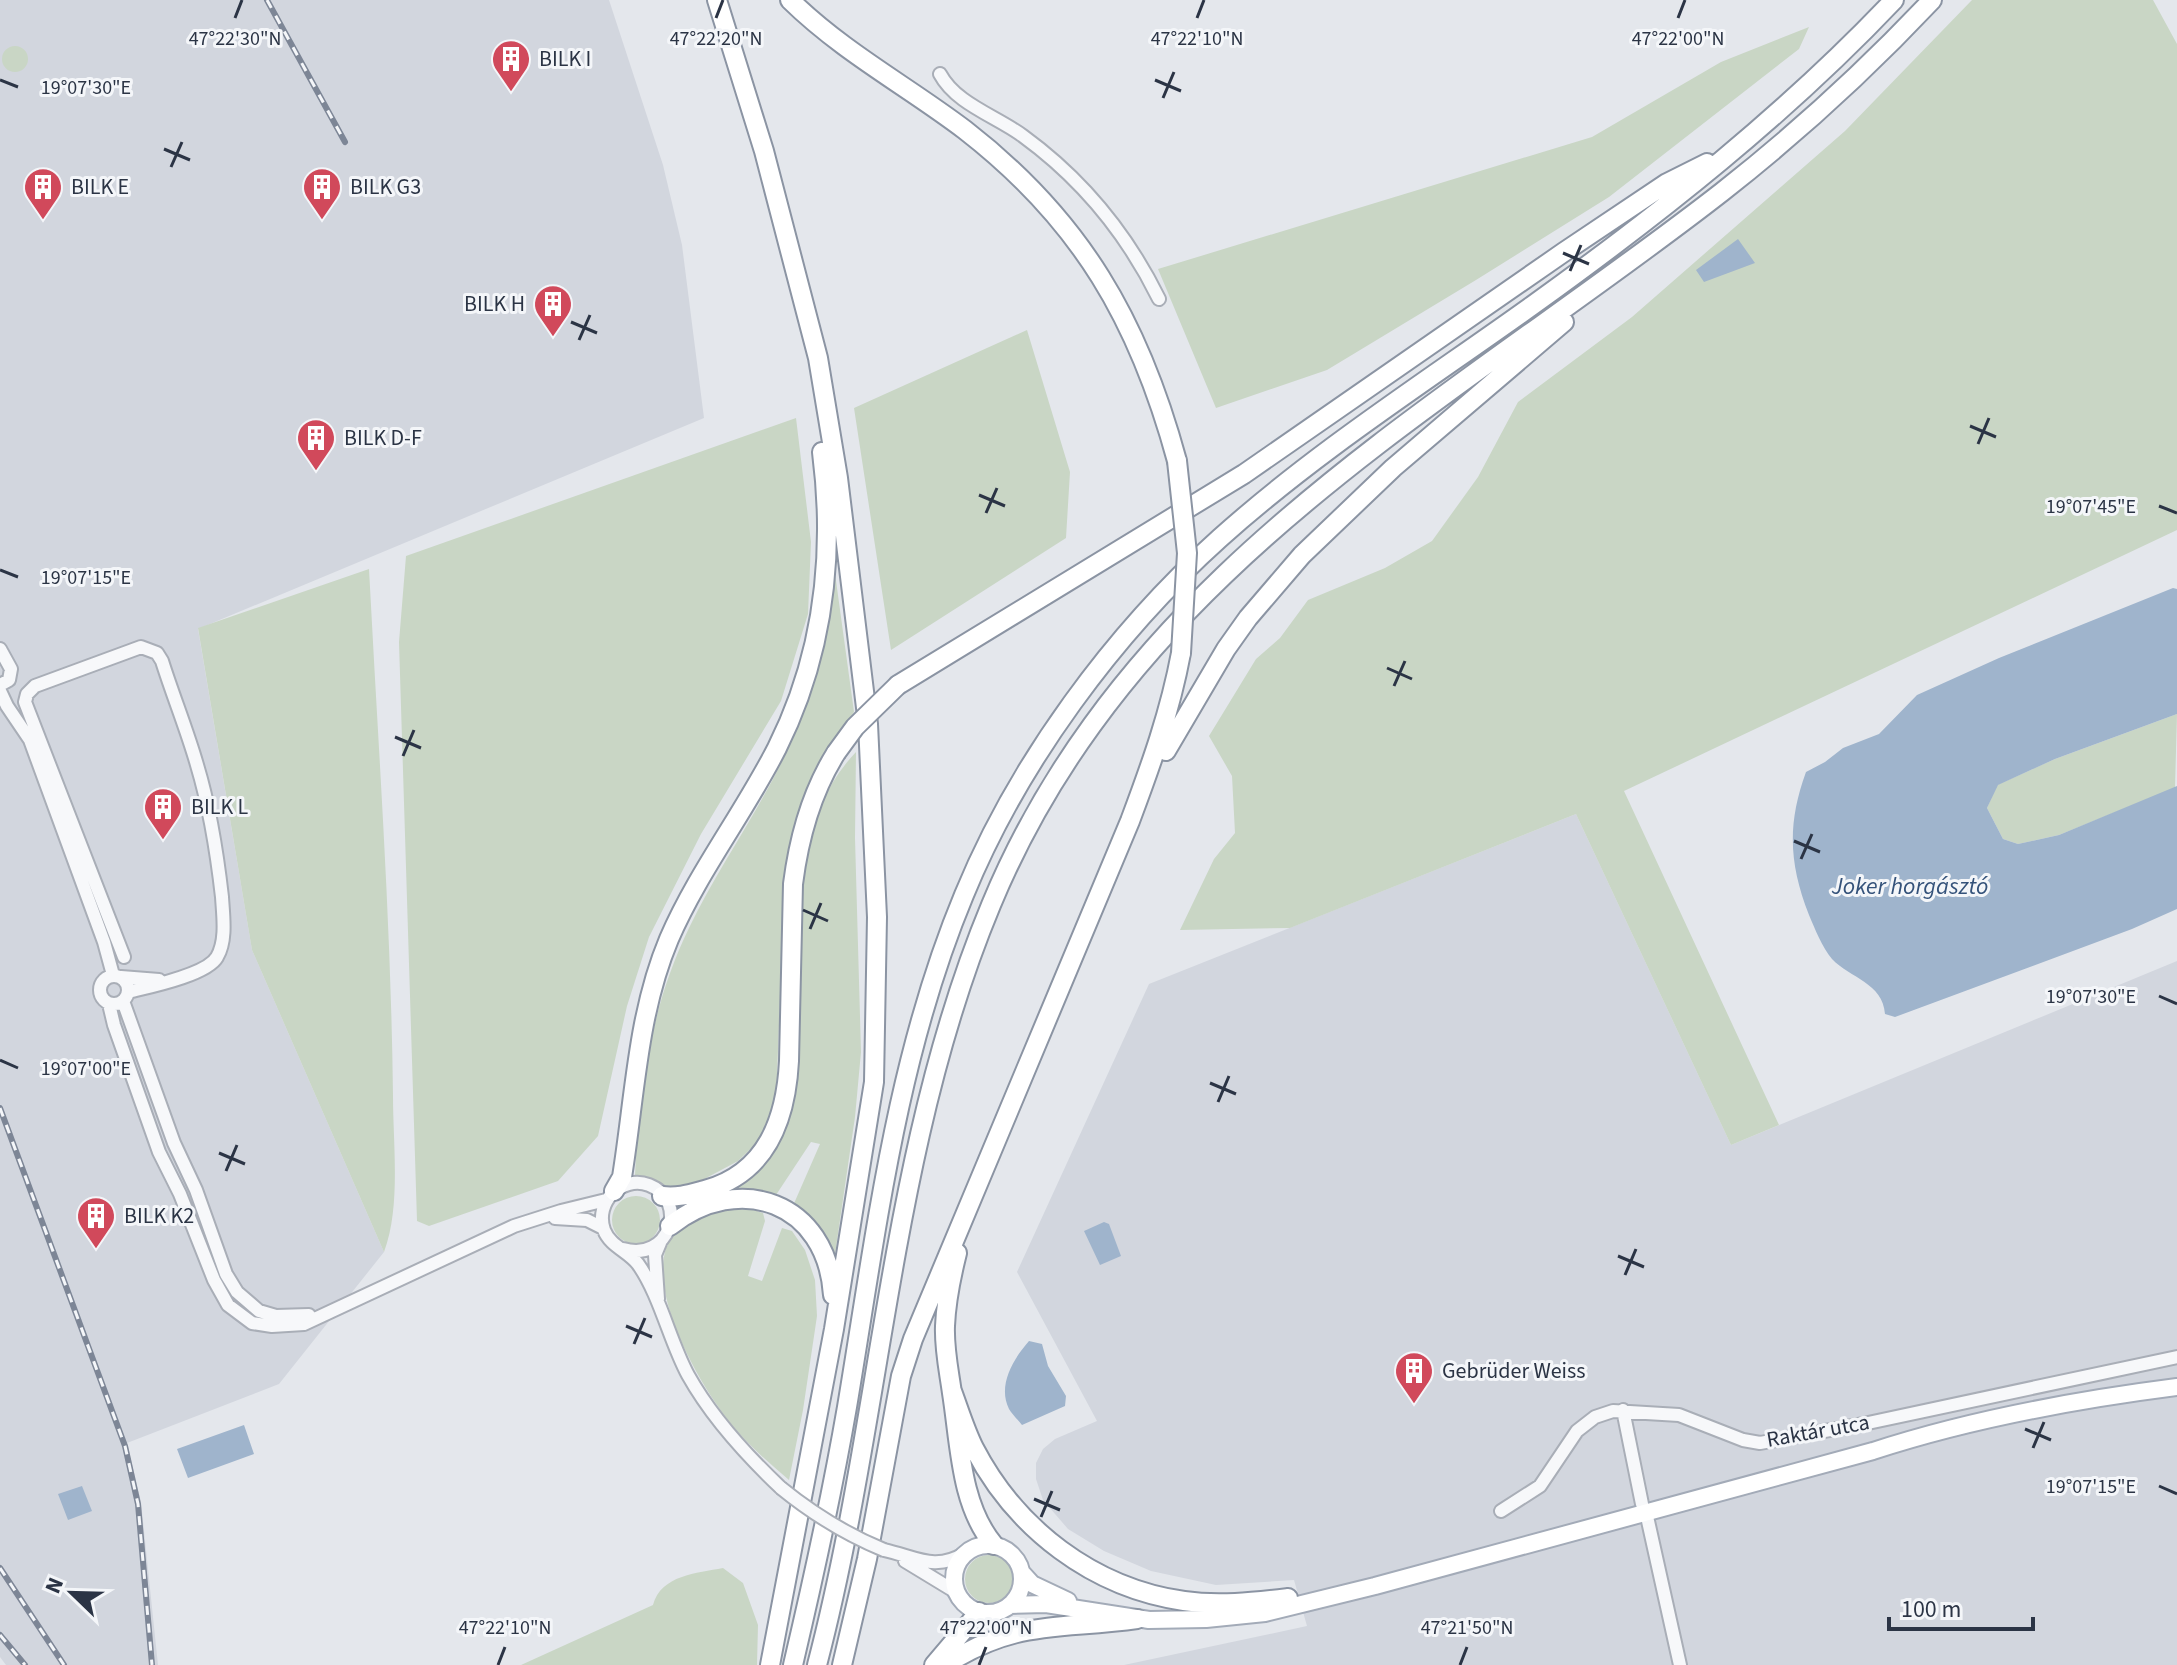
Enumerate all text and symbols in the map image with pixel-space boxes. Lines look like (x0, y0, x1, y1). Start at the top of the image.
text: 47°22'30"N (189, 25, 281, 53)
text: 47°22'20"N (670, 25, 762, 53)
text: 47°22'10"N (1151, 25, 1243, 53)
text: 47°22'00"N (1632, 25, 1724, 53)
building icon: BILK I (490, 38, 532, 93)
place label: BILK I (539, 43, 591, 75)
text: 19°07'30"E (41, 74, 131, 102)
building icon: BILK E (22, 166, 64, 221)
building icon: BILK G3 (301, 166, 343, 221)
place label: BILK E (71, 171, 129, 203)
place label: BILK G3 (350, 171, 421, 203)
building icon: BILK H (532, 283, 574, 338)
place label: BILK H (464, 288, 525, 320)
building icon: BILK D-F (295, 417, 337, 472)
place label: BILK D-F (344, 422, 422, 454)
text: 19°07'45"E (2046, 493, 2136, 521)
text: 19°07'15"E (41, 564, 131, 592)
building icon: BILK L (142, 786, 184, 841)
place label: BILK L (191, 791, 249, 823)
water label: Joker horgásztó (1831, 869, 1988, 904)
text: 19°07'30"E (2046, 983, 2136, 1011)
text: 19°07'00"E (41, 1055, 131, 1083)
building icon: BILK K2 (75, 1195, 117, 1250)
place label: BILK K2 (124, 1200, 194, 1232)
building icon: Gebrüder Weiss (1393, 1350, 1435, 1405)
place label: Gebrüder Weiss (1442, 1355, 1585, 1387)
street label: Raktár utca (1764, 1406, 1872, 1456)
text: 19°07'15"E (2046, 1473, 2136, 1501)
north arrow (32, 1553, 112, 1633)
text: N (37, 1573, 72, 1599)
scale bar (1889, 1581, 2033, 1631)
text: 100 m (1901, 1592, 1961, 1627)
text: 47°22'10"N (459, 1614, 551, 1642)
text: 47°22'00"N (940, 1614, 1032, 1642)
text: 47°21'50"N (1421, 1614, 1513, 1642)

